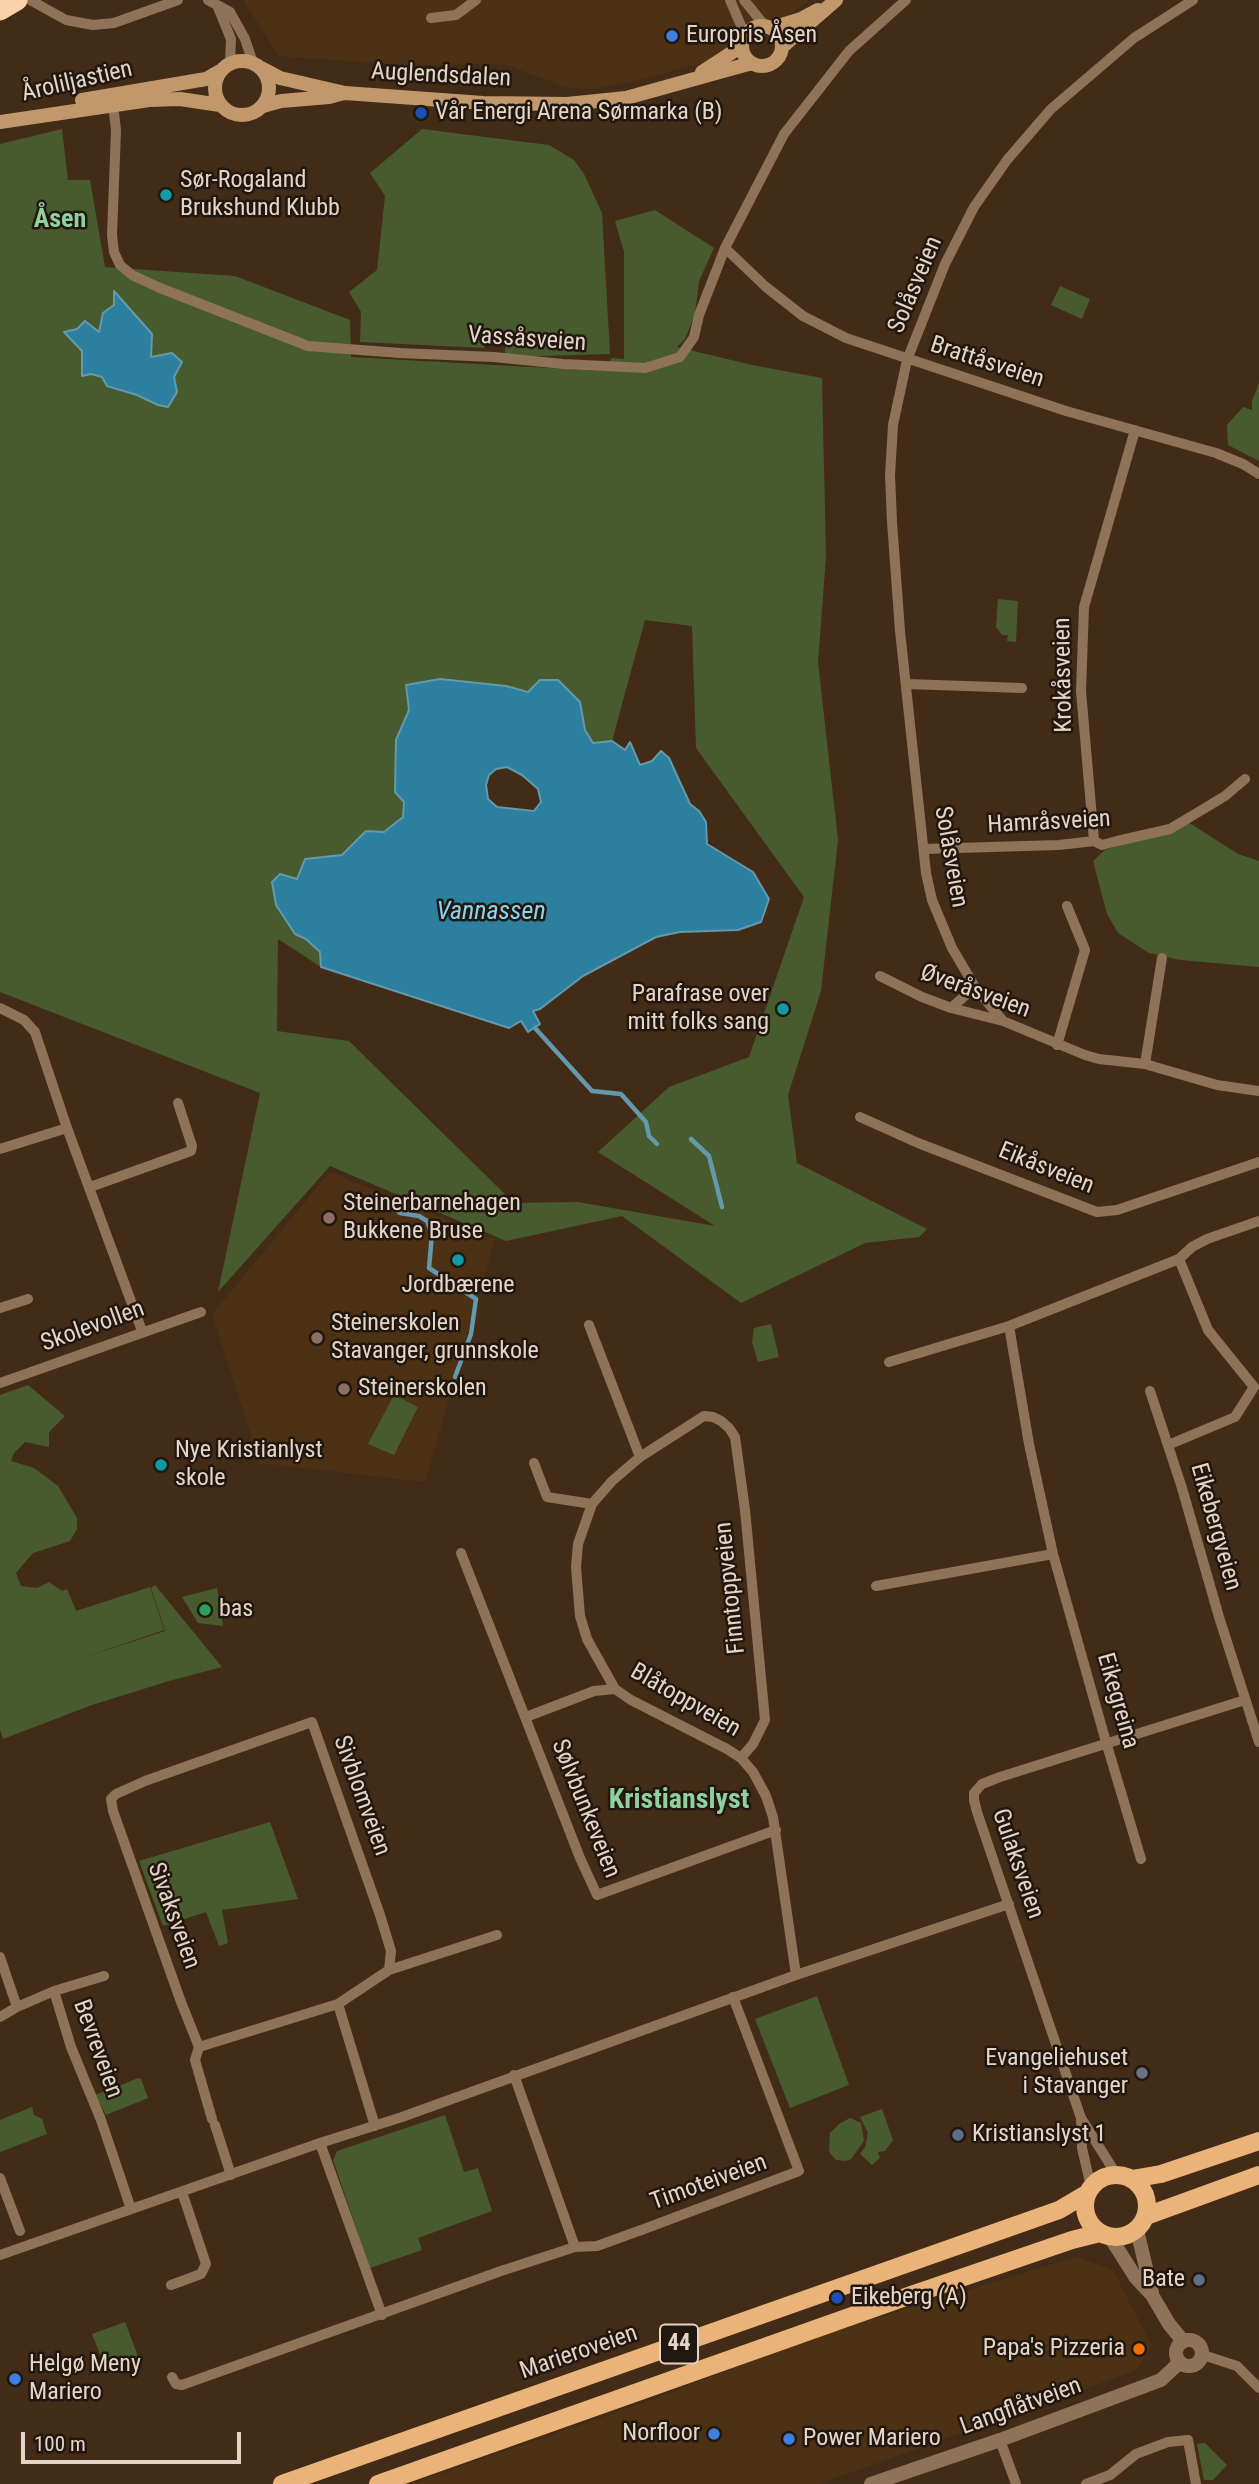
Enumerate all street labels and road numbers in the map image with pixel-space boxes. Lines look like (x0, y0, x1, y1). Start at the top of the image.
street label: Åroliljastien (19, 55, 135, 109)
street label: Auglendsdalen (370, 58, 512, 94)
street label: Solåsveien (883, 232, 949, 338)
street label: Vassåsveien (467, 322, 587, 358)
street label: Brattåsveien (927, 331, 1047, 395)
street label: Krokåsveien (1049, 617, 1079, 733)
street label: Solåsveien (927, 804, 973, 910)
street label: Hamråsveien (987, 805, 1111, 841)
street label: Øveråsveien (916, 959, 1034, 1025)
street label: Eikåsveien (994, 1137, 1098, 1201)
street label: Skolevollen (37, 1295, 149, 1359)
street label: Eikebergveien (1183, 1460, 1247, 1594)
street label: Finntoppveien (710, 1521, 752, 1655)
street label: Eikegreina (1090, 1650, 1144, 1752)
street label: Blåtoppveien (625, 1658, 745, 1744)
street label: Sivblomveien (326, 1732, 396, 1860)
street label: Sølvbunkeveien (544, 1736, 626, 1882)
street label: Gulaksveien (985, 1805, 1049, 1923)
street label: Sivaksveien (140, 1859, 206, 1973)
street label: Bevreveien (66, 1996, 128, 2102)
street label: Timoteiveien (647, 2149, 771, 2217)
street label: Marieroveien (516, 2319, 642, 2387)
road number: 44 (660, 2324, 698, 2364)
street label: Langflåtveien (956, 2372, 1086, 2442)

